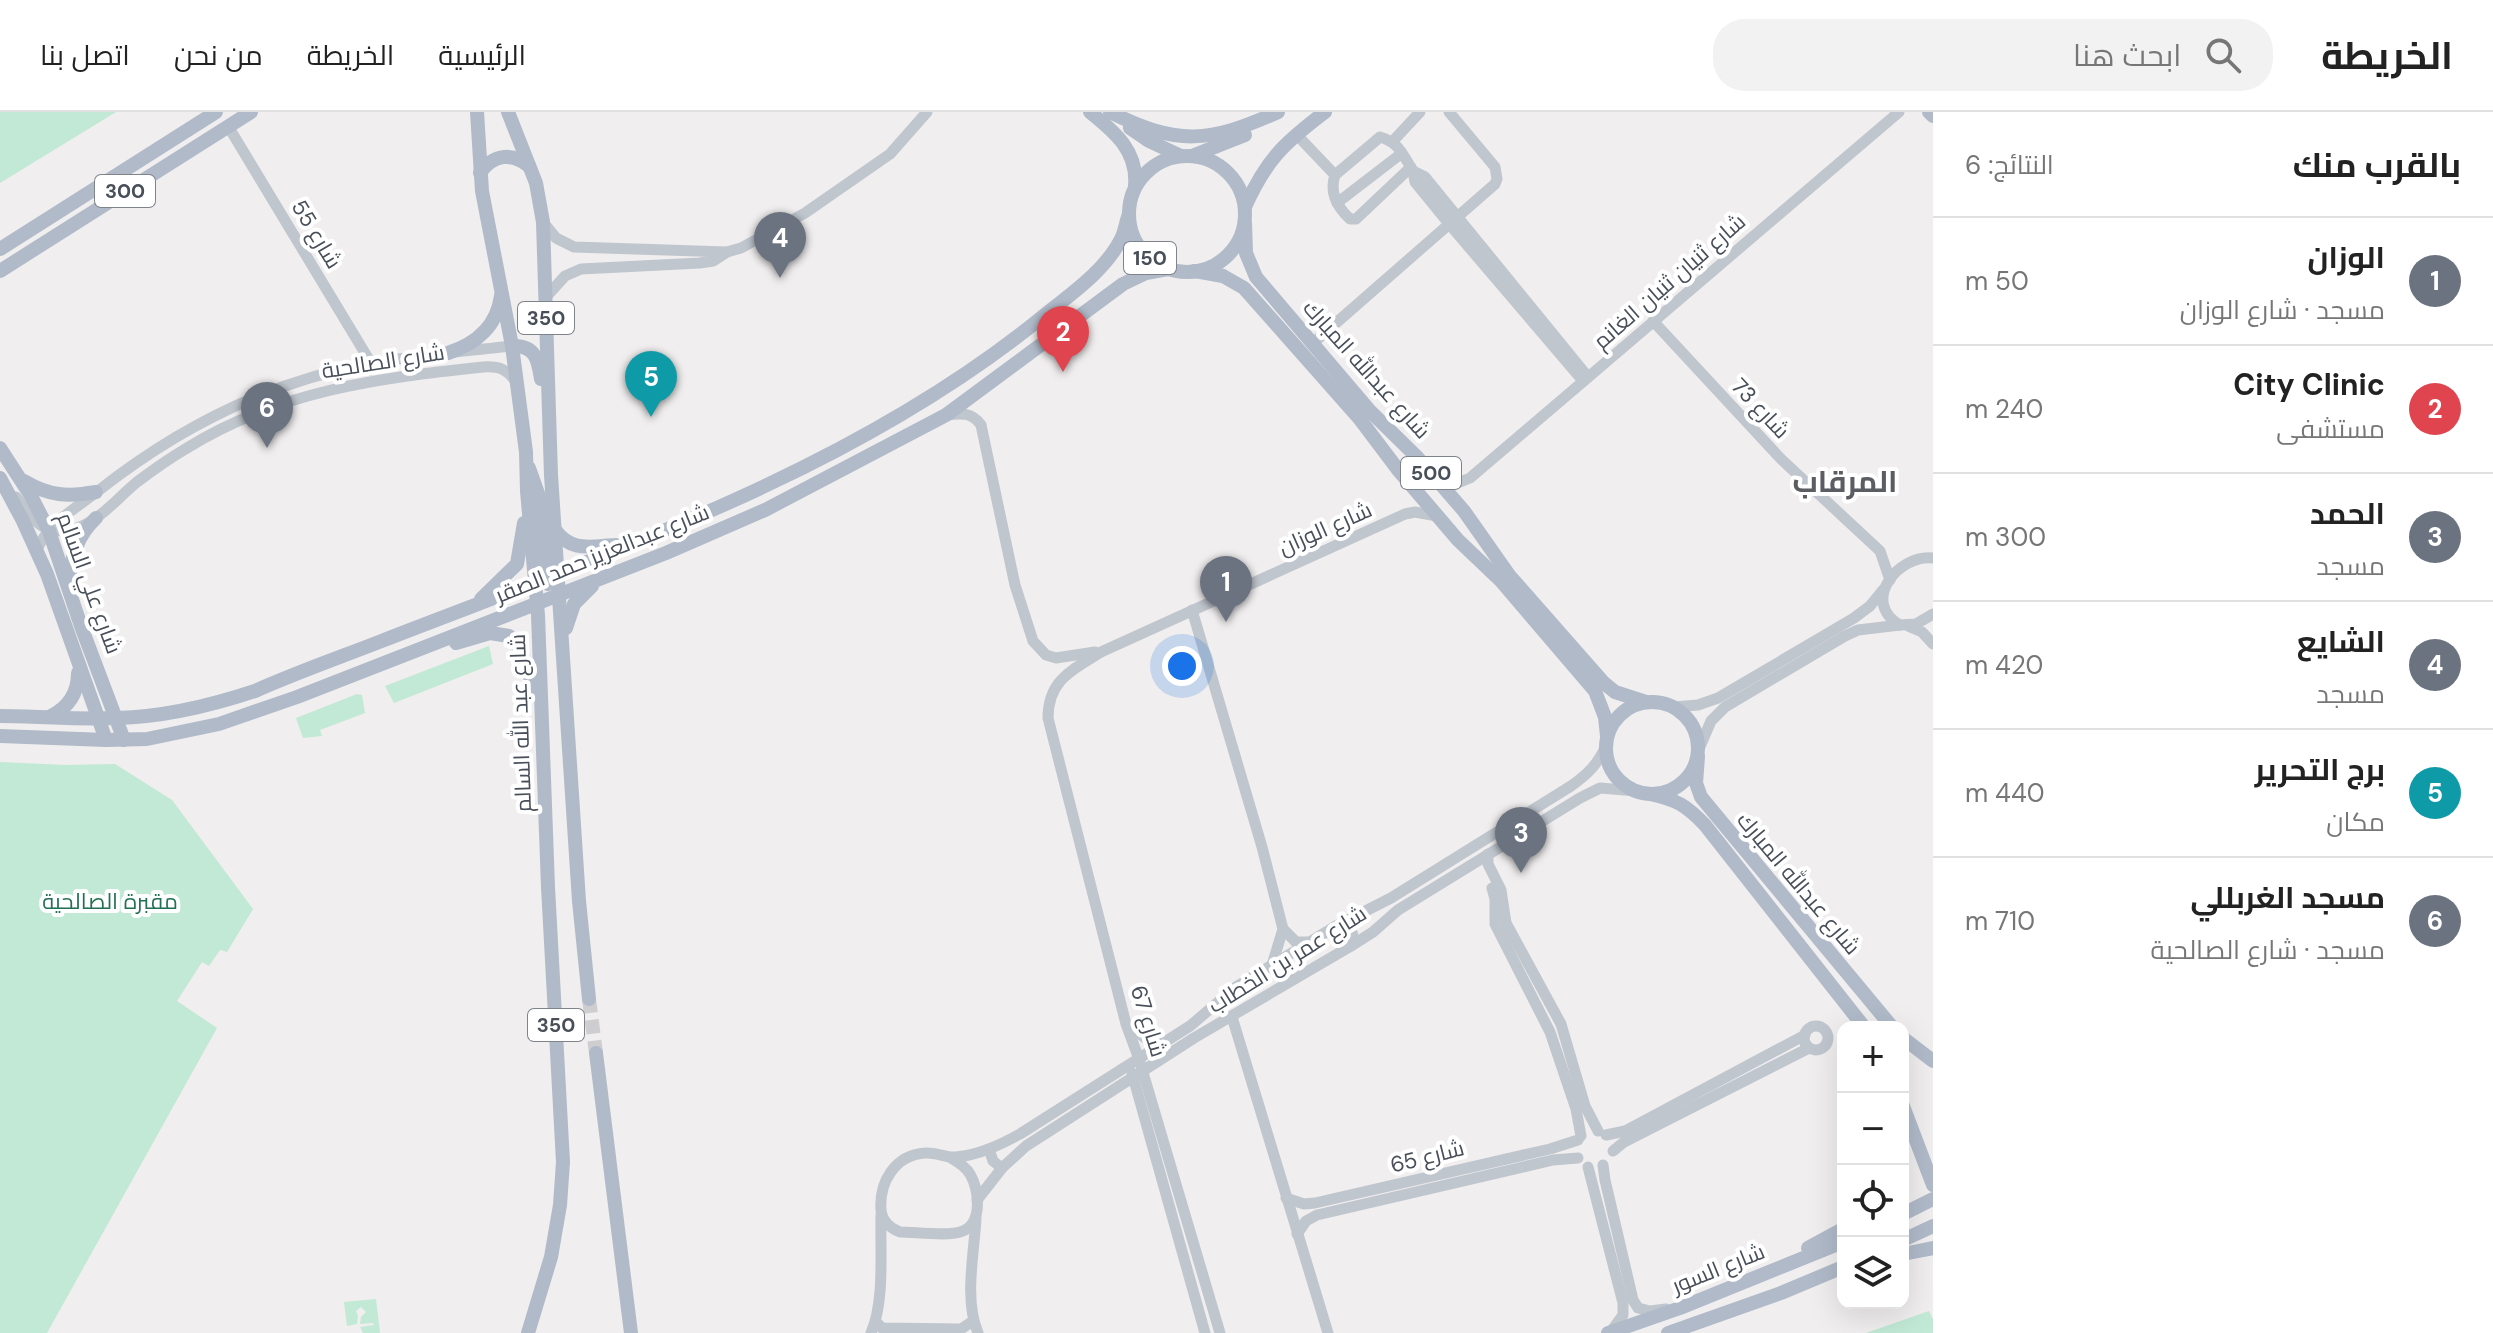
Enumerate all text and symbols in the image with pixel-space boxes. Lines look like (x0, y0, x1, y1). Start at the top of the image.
search box (1713, 19, 2273, 91)
text: الخريطة (2321, 31, 2453, 81)
icon: search (2201, 33, 2245, 77)
text: ابحث هنا (2073, 36, 2181, 75)
text: اتصل بنا (40, 37, 130, 74)
text: من نحن (174, 37, 263, 74)
text: الخريطة (307, 37, 394, 74)
text: الرئيسية (438, 37, 526, 74)
text: بالقرب منك (2293, 143, 2461, 188)
text: النتائج: 6 (1965, 148, 2054, 182)
road number: 300 (95, 175, 155, 207)
street label: شارع 55 (285, 195, 348, 274)
street label: شارع ثنيان ثنيان الغانم (1587, 207, 1752, 356)
pin: 4 (754, 212, 806, 278)
text: الوزان (2307, 238, 2385, 277)
road number: 150 (1124, 242, 1176, 274)
text: 50 m (1965, 264, 2029, 298)
text: 1 (2430, 264, 2440, 298)
text: مسجد · شارع الوزان (2180, 293, 2385, 327)
street label: شارع عبدالله المبارك (1296, 294, 1437, 445)
road number: 350 (518, 302, 574, 334)
pin: 2 (1037, 306, 1089, 372)
street label: شارع الصالحية (319, 337, 447, 386)
pin: 5 (625, 351, 677, 417)
text: City Clinic (2233, 365, 2385, 404)
street label: شارع 73 (1725, 372, 1796, 445)
pin: 6 (241, 382, 293, 448)
text: 240 m (1965, 392, 2043, 426)
text: 2 (2428, 392, 2443, 426)
text: مستشفى (2276, 412, 2385, 446)
road number: 500 (1401, 457, 1461, 489)
district label: المرقاب (1793, 462, 1897, 501)
text: الحمد (2310, 494, 2385, 533)
street label: شارع الوزان (1274, 495, 1377, 562)
street label: شارع عبدالعزيز حمد الصقر (489, 497, 714, 610)
street label: شارع علي السالم (49, 508, 129, 659)
text: 300 m (1965, 520, 2046, 554)
text: 3 (2427, 520, 2443, 554)
text: مسجد (2316, 549, 2385, 583)
pin: 1 (1200, 556, 1252, 622)
text: الشايع (2297, 622, 2385, 661)
street label: شارع عبد الله السالم (503, 633, 539, 813)
your location (1162, 646, 1202, 686)
text: 420 m (1965, 648, 2043, 682)
text: 4 (2427, 648, 2443, 682)
text: مسجد (2316, 677, 2385, 711)
text: برج التحرير (2255, 750, 2385, 789)
text: 440 m (1965, 776, 2044, 810)
text: 5 (2427, 776, 2443, 810)
text: مكان (2326, 805, 2385, 839)
street label: شارع عبدالله المبارك (1730, 806, 1867, 961)
pin: 3 (1495, 807, 1547, 873)
text: مسجد الغربللي (2190, 878, 2385, 917)
park label: مقبرة الصالحية (42, 887, 178, 916)
street label: شارع عمر بن الخطاب (1203, 899, 1372, 1020)
text: 710 m (1965, 904, 2035, 938)
text: 6 (2427, 904, 2443, 938)
text: مسجد · شارع الصالحية (2151, 933, 2385, 967)
street label: شارع 67 (1124, 982, 1173, 1061)
road number: 350 (528, 1009, 584, 1041)
map controls (1837, 1021, 1909, 1309)
button: + (1837, 1021, 1909, 1093)
button: − (1837, 1093, 1909, 1165)
street label: شارع 65 (1387, 1133, 1467, 1180)
button: locate (1837, 1165, 1909, 1237)
street label: شارع السور (1666, 1237, 1769, 1301)
button: layers (1837, 1237, 1909, 1309)

